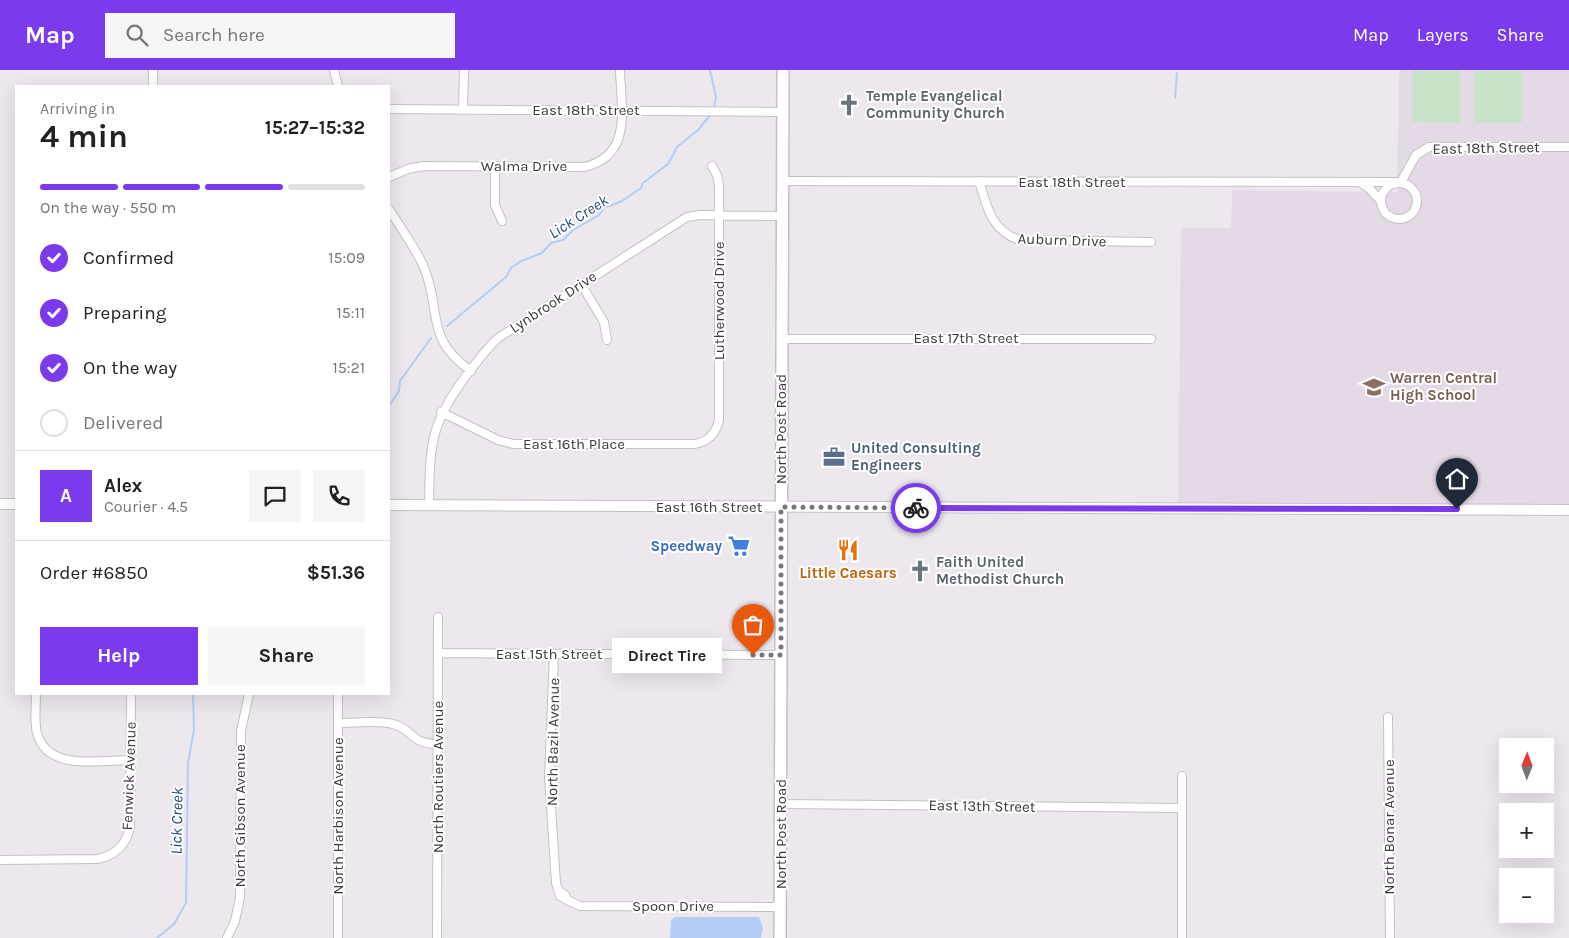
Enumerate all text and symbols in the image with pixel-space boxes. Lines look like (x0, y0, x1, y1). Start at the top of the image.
search box (105, 13, 455, 58)
text: Map (25, 21, 75, 49)
icon: search (123, 21, 151, 49)
text: Search here (163, 24, 265, 46)
text: Map (1353, 24, 1389, 46)
text: Layers (1417, 24, 1469, 46)
text: Share (1497, 24, 1544, 46)
place label: Temple Evangelical Community Church (866, 87, 1005, 122)
church icon: Temple Evangelical Community Church (836, 92, 862, 118)
text: Arriving in (40, 99, 115, 118)
street label: East 18th Street (532, 101, 640, 119)
text: 15:27–15:32 (265, 117, 365, 139)
text: 4 min (40, 118, 128, 155)
street label: East 18th Street (1432, 138, 1540, 158)
street label: Walma Drive (481, 157, 567, 175)
street label: East 18th Street (1018, 173, 1126, 191)
water label: Lick Creek (545, 190, 612, 243)
text: On the way · 550 m (40, 198, 176, 217)
street label: Auburn Drive (1017, 229, 1107, 251)
street label: Lutherwood Drive (710, 242, 728, 360)
icon: check (40, 244, 68, 272)
text: Confirmed (83, 247, 174, 269)
text: 15:09 (328, 248, 365, 267)
street label: Lynbrook Drive (506, 267, 600, 337)
icon: check (40, 299, 68, 327)
text: Preparing (83, 302, 166, 324)
text: 15:11 (336, 303, 365, 322)
street label: East 17th Street (913, 329, 1019, 347)
icon: check (40, 354, 68, 382)
text: On the way (83, 357, 177, 379)
text: 15:21 (332, 358, 365, 377)
place label: Warren Central High School (1390, 369, 1497, 404)
street label: North Post Road (772, 374, 790, 484)
school or university icon: Warren Central High School (1361, 374, 1387, 400)
text: Delivered (83, 412, 163, 434)
street label: East 16th Place (523, 435, 625, 453)
place label: United Consulting Engineers (851, 439, 981, 474)
office icon: United Consulting Engineers (821, 444, 847, 470)
pin (1436, 458, 1478, 509)
icon: home (1443, 465, 1471, 493)
button: chat (249, 470, 301, 522)
button: phone (313, 470, 365, 522)
text: Alex (104, 475, 142, 497)
courier (891, 483, 941, 533)
text: A (60, 485, 72, 507)
icon: bike (902, 494, 930, 522)
text: Courier · 4.5 (104, 497, 188, 516)
street label: East 16th Street (656, 498, 763, 516)
supermarket icon: Speedway (726, 533, 752, 559)
place label: Speedway (650, 537, 722, 555)
restaurant icon: Little Caesars (835, 537, 861, 563)
place label: Faith United Methodist Church (936, 553, 1064, 588)
church icon: Faith United Methodist Church (907, 558, 933, 584)
text: Order #6850 (40, 562, 148, 584)
text: $51.36 (307, 562, 365, 584)
place label: Little Caesars (799, 564, 897, 582)
pin (732, 604, 774, 655)
icon: bag (739, 611, 767, 639)
button: Help (40, 627, 198, 685)
button: Share (208, 627, 365, 685)
callout: Direct Tire (613, 638, 723, 672)
street label: East 15th Street (496, 645, 603, 663)
text: Direct Tire (628, 646, 706, 665)
street label: North Bazil Avenue (543, 678, 563, 806)
street label: North Routiers Avenue (429, 701, 447, 853)
street label: Fenwick Avenue (118, 721, 140, 831)
street label: North Harbison Avenue (329, 737, 347, 895)
north arrow (1499, 738, 1554, 792)
map controls (1499, 738, 1554, 923)
street label: North Gibson Avenue (231, 744, 249, 888)
street label: North Bonar Avenue (1380, 759, 1398, 895)
street label: North Post Road (772, 779, 790, 889)
water label: Lick Creek (166, 786, 187, 855)
street label: East 13th Street (928, 796, 1036, 816)
button: + (1499, 803, 1554, 858)
button: − (1499, 868, 1554, 923)
street label: Spoon Drive (632, 897, 714, 915)

